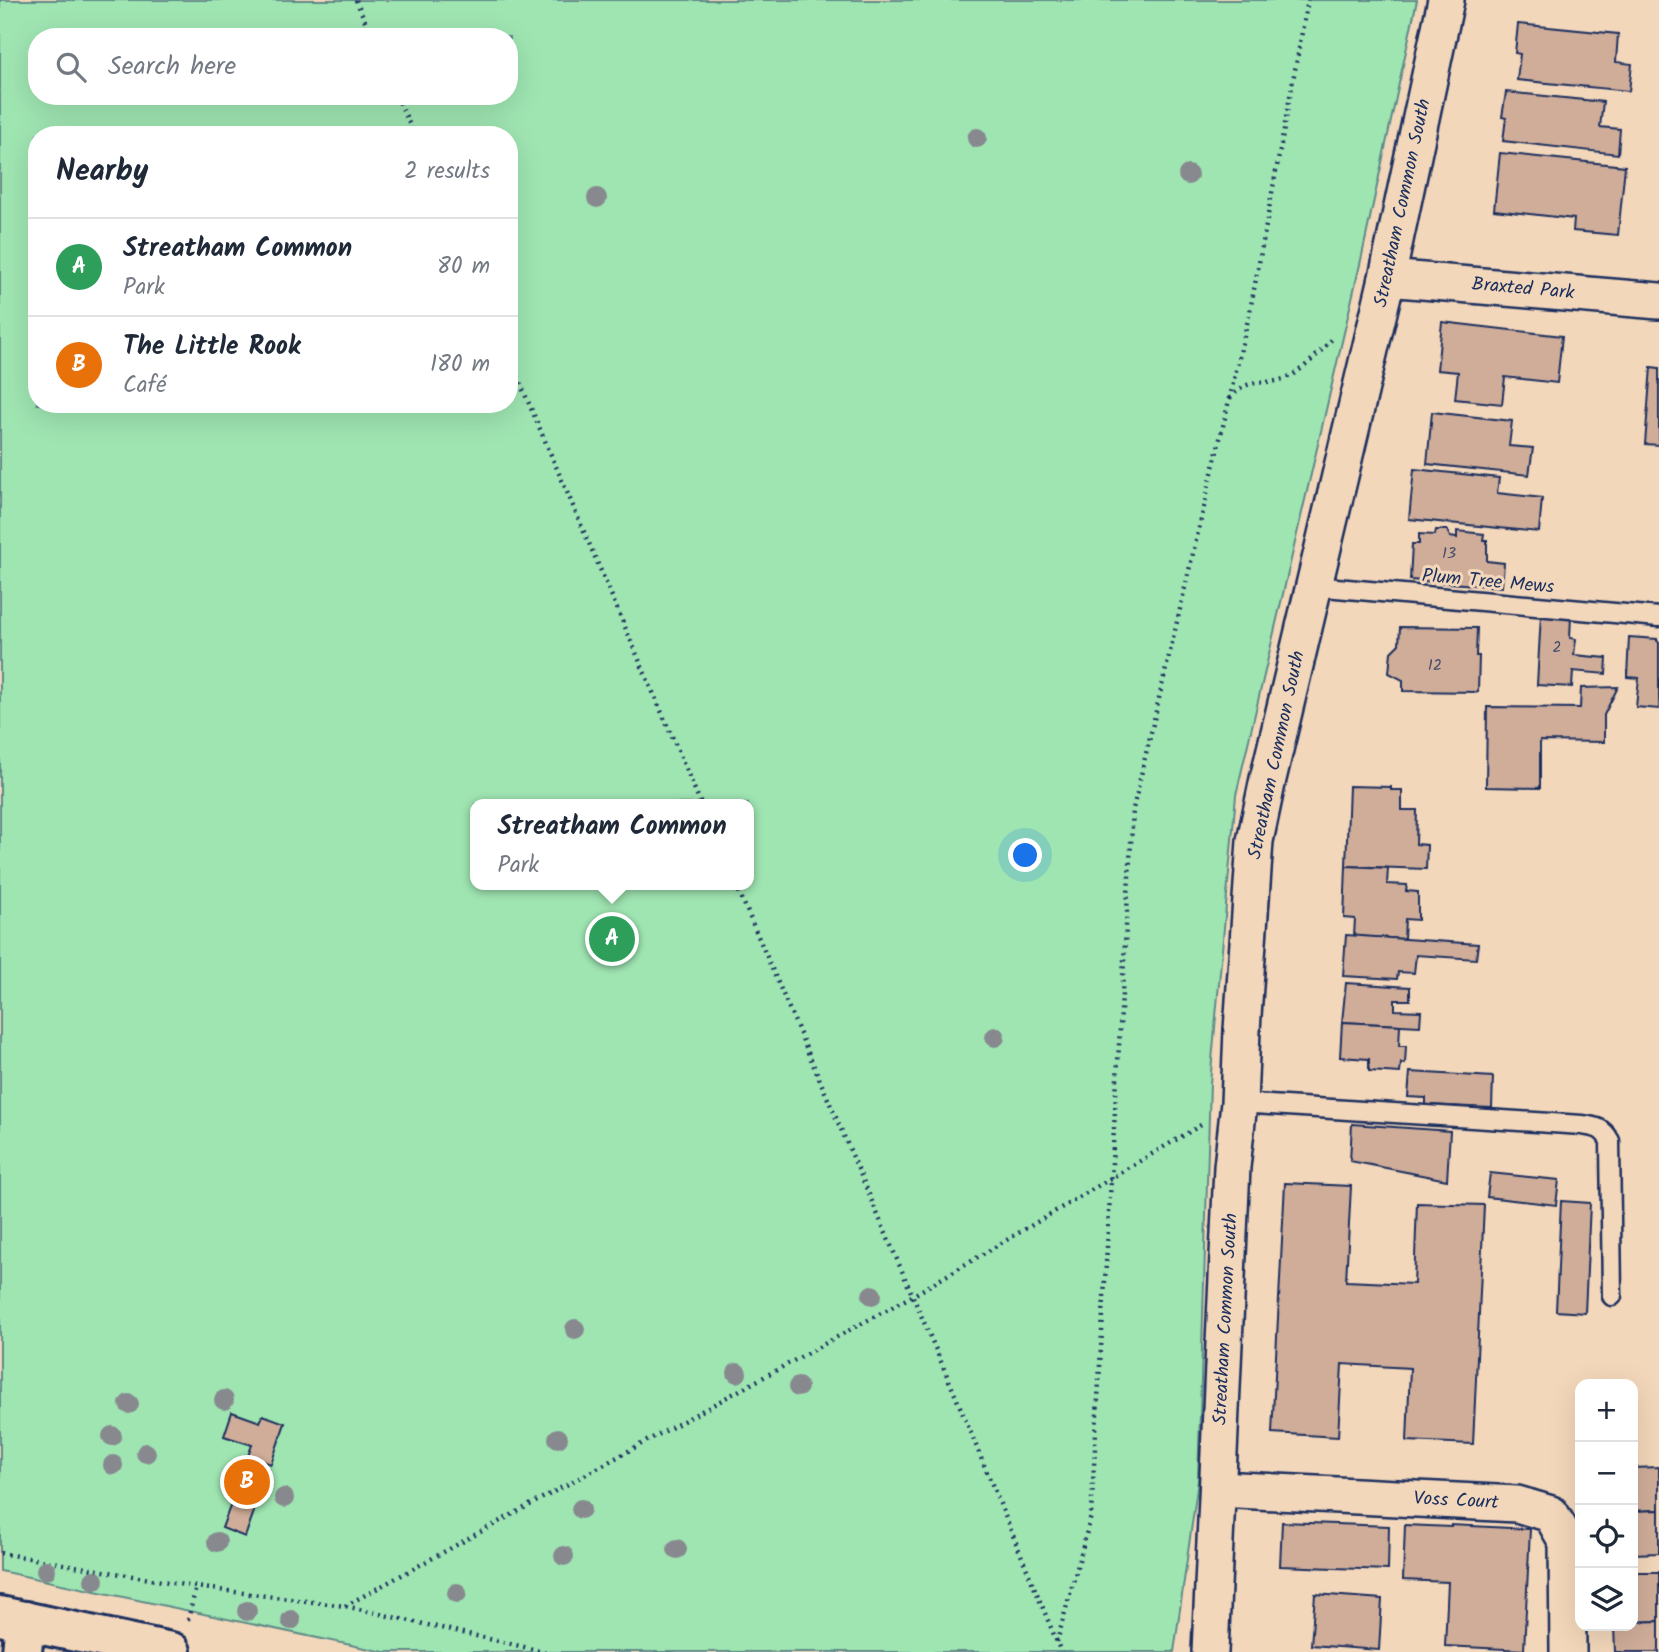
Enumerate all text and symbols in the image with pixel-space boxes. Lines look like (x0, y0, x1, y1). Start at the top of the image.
search box (28, 28, 518, 105)
text: Search here (108, 46, 236, 88)
icon: search (52, 48, 90, 86)
street label: Streatham Common South (1366, 96, 1440, 310)
text: Nearby (56, 148, 148, 196)
text: 2 results (404, 154, 490, 190)
text: Streatham Common (123, 228, 352, 270)
text: A (72, 249, 86, 285)
text: 80 m (437, 249, 490, 285)
text: Park (123, 270, 165, 306)
street label: Braxted Park (1470, 270, 1576, 308)
text: The Little Rook (123, 326, 301, 368)
text: B (72, 347, 86, 383)
text: 180 m (430, 347, 490, 383)
text: Café (123, 368, 166, 404)
house number: 13 (1442, 541, 1456, 566)
street label: Plum Tree Mews (1421, 561, 1555, 603)
house number: 2 (1552, 635, 1562, 660)
street label: Streatham Common South (1240, 648, 1314, 862)
house number: 12 (1428, 653, 1442, 678)
popup (470, 799, 754, 890)
text: Streatham Common (497, 806, 727, 848)
your location (1008, 838, 1042, 872)
text: Park (497, 848, 539, 884)
pin: A (589, 913, 635, 965)
street label: Streatham Common South (1205, 1212, 1247, 1426)
map controls (1575, 1379, 1638, 1631)
button: + (1575, 1379, 1638, 1442)
button: − (1575, 1442, 1638, 1505)
pin: B (224, 1456, 270, 1508)
street label: Voss Court (1413, 1484, 1500, 1518)
button: locate (1575, 1505, 1638, 1568)
button: layers (1575, 1568, 1638, 1631)

